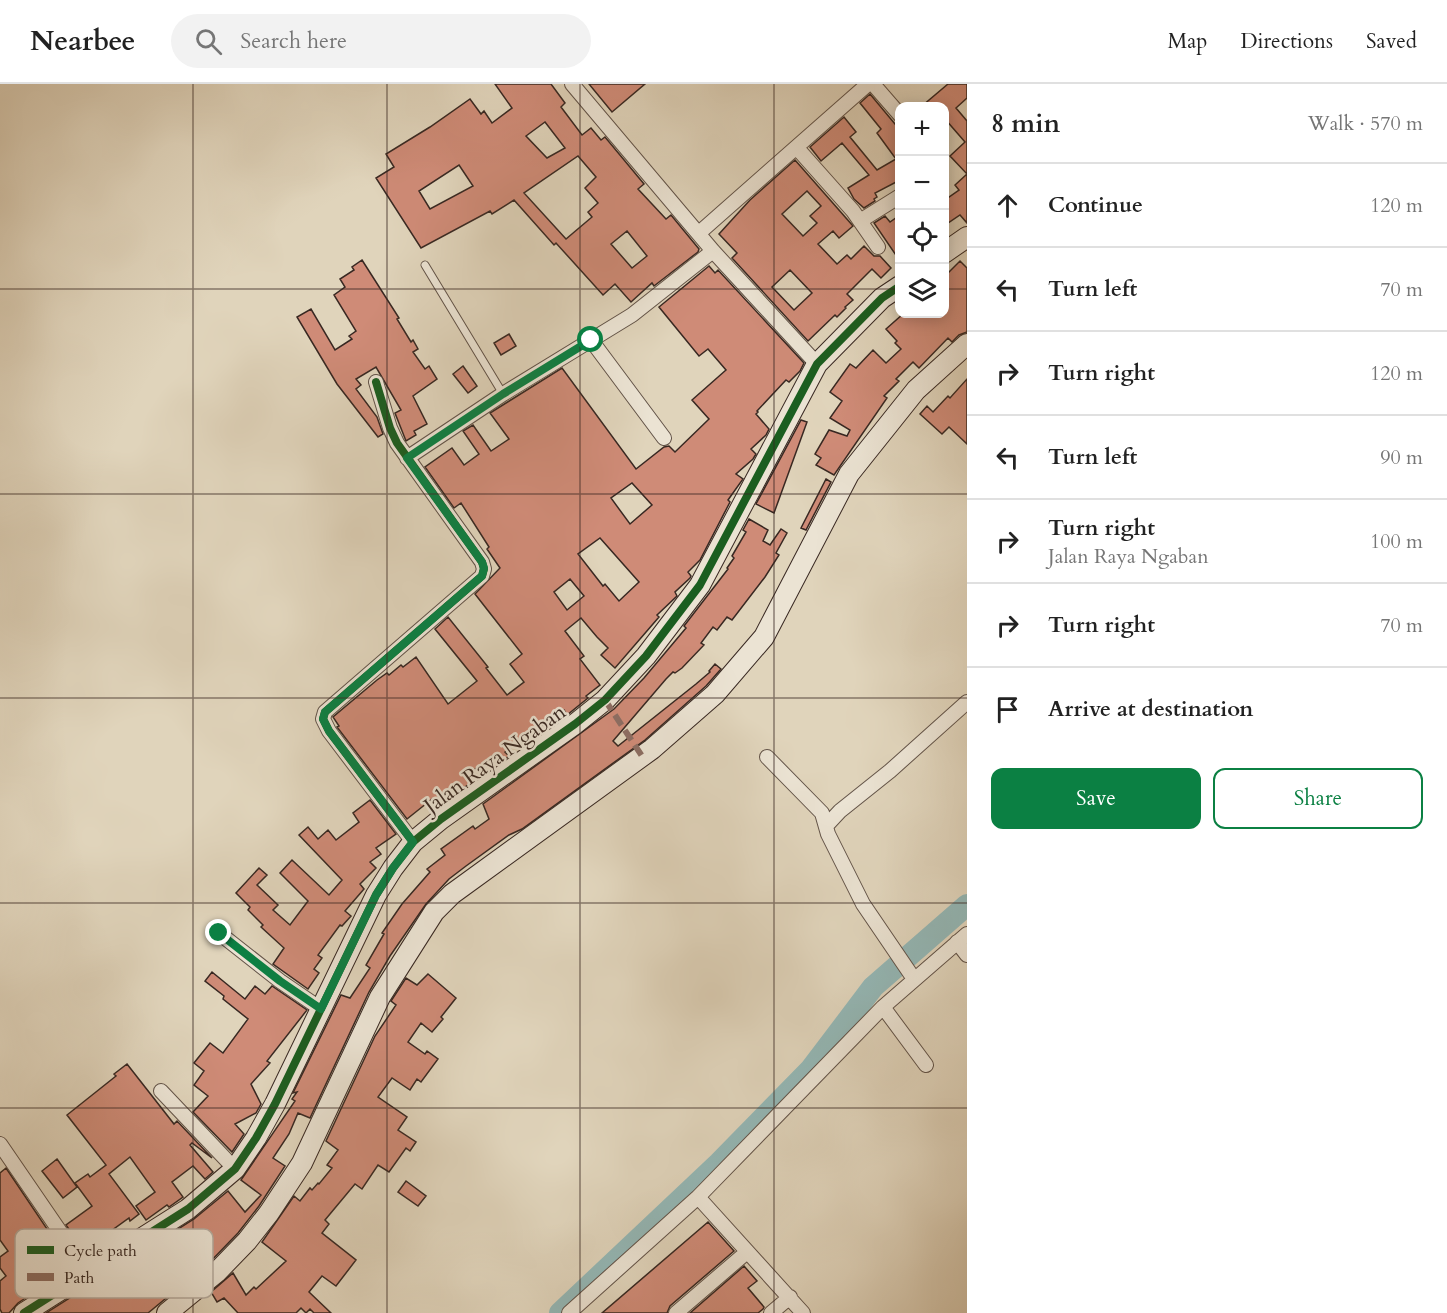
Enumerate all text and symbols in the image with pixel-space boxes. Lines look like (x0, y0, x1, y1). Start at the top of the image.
search box (171, 14, 591, 68)
text: Nearbee (30, 22, 135, 60)
icon: search (192, 25, 225, 58)
text: Search here (240, 26, 347, 56)
text: Map (1167, 27, 1207, 56)
text: Directions (1240, 27, 1333, 56)
text: Saved (1366, 27, 1417, 56)
map controls (895, 102, 949, 318)
button: + (895, 102, 949, 156)
text: 8 min (991, 106, 1060, 141)
text: Walk · 570 m (1308, 110, 1423, 137)
button: − (895, 156, 949, 210)
icon: ahead (991, 189, 1024, 222)
text: Continue (1048, 190, 1143, 220)
text: 120 m (1370, 192, 1423, 219)
button: locate (895, 210, 949, 264)
button: layers (895, 264, 949, 318)
icon: left (991, 273, 1024, 306)
text: Turn left (1048, 274, 1137, 304)
text: 70 m (1380, 276, 1423, 303)
route start (577, 326, 603, 352)
icon: right (991, 357, 1024, 390)
text: Turn right (1048, 358, 1155, 388)
text: 120 m (1370, 360, 1423, 387)
icon: left (991, 441, 1024, 474)
text: Turn left (1048, 442, 1137, 472)
text: 90 m (1380, 444, 1423, 471)
text: Turn right (1048, 513, 1155, 543)
icon: right (991, 525, 1024, 558)
text: 100 m (1370, 528, 1423, 555)
text: Jalan Raya Ngaban (1048, 543, 1209, 570)
icon: right (991, 609, 1024, 642)
text: Turn right (1048, 610, 1155, 640)
text: 70 m (1380, 612, 1423, 639)
icon: arrive (991, 693, 1024, 726)
text: Arrive at destination (1048, 694, 1253, 724)
street label: Jalan Raya Ngaban (416, 698, 572, 822)
button: Save (991, 768, 1201, 829)
button: Share (1213, 768, 1423, 829)
route end (205, 919, 231, 945)
legend (15, 1229, 213, 1298)
text: Cycle path (64, 1240, 137, 1262)
text: Path (64, 1267, 94, 1289)

